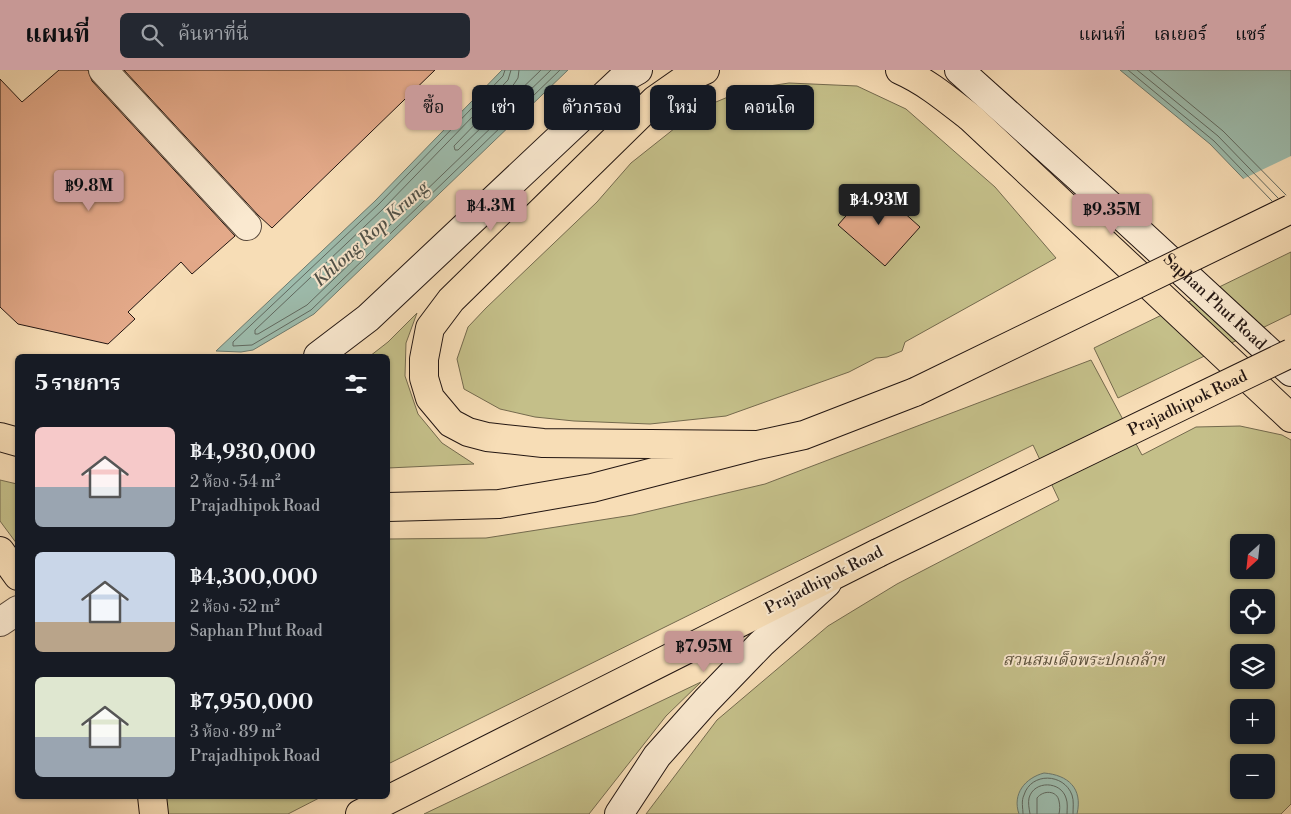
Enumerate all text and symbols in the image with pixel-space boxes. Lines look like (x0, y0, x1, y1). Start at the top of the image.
search box (120, 13, 470, 58)
text: แผนที่ (25, 20, 90, 50)
icon: search (138, 21, 166, 49)
text: ค้นหาที่นี่ (178, 22, 249, 46)
text: แผนที่ (1078, 23, 1126, 46)
text: เลเยอร์ (1154, 23, 1207, 46)
text: แชร์ (1235, 23, 1266, 46)
chip: ซื้อ (405, 85, 462, 130)
chip: เช่า (472, 85, 534, 130)
chip: ตัวกรอง (544, 85, 640, 130)
chip: ใหม่ (650, 85, 716, 130)
chip: คอนโด (726, 85, 814, 130)
pin: ฿9.8M (54, 170, 124, 212)
text: ฿9.8M (65, 176, 113, 196)
water label: Khlong Rop Krung (308, 176, 434, 292)
pin: ฿4.93M (838, 184, 920, 226)
pin: ฿4.3M (456, 190, 526, 232)
text: ฿4.93M (850, 190, 908, 210)
pin: ฿9.35M (1071, 194, 1153, 236)
text: ฿4.3M (467, 196, 515, 216)
text: ฿9.35M (1083, 200, 1141, 220)
street label: Saphan Phut Road (1159, 249, 1270, 354)
street label: Prajadhipok Road (1125, 366, 1251, 440)
icon: filters (342, 370, 370, 398)
text: 5 รายการ (35, 371, 121, 397)
text: ฿4,930,000 (190, 440, 316, 466)
icon: home (75, 447, 135, 507)
text: 2 ห้อง · 54 m² (190, 472, 281, 492)
text: Prajadhipok Road (190, 496, 320, 516)
north arrow (1230, 534, 1275, 579)
map controls (1230, 534, 1275, 799)
street label: Prajadhipok Road (762, 542, 886, 618)
text: ฿4,300,000 (190, 565, 318, 591)
icon: home (75, 572, 135, 632)
button: locate (1230, 589, 1275, 634)
text: 2 ห้อง · 52 m² (190, 597, 280, 617)
text: Saphan Phut Road (190, 621, 323, 641)
pin: ฿7.95M (663, 630, 745, 673)
text: ฿7.95M (676, 637, 732, 657)
button: layers (1230, 644, 1275, 689)
park label: สวนสมเด็จพระปกเกล้าฯ (1003, 650, 1166, 670)
text: ฿7,950,000 (190, 690, 313, 716)
icon: home (75, 697, 135, 757)
button: + (1230, 699, 1275, 744)
text: 3 ห้อง · 89 m² (190, 722, 281, 742)
text: Prajadhipok Road (190, 746, 320, 766)
button: − (1230, 754, 1275, 799)

